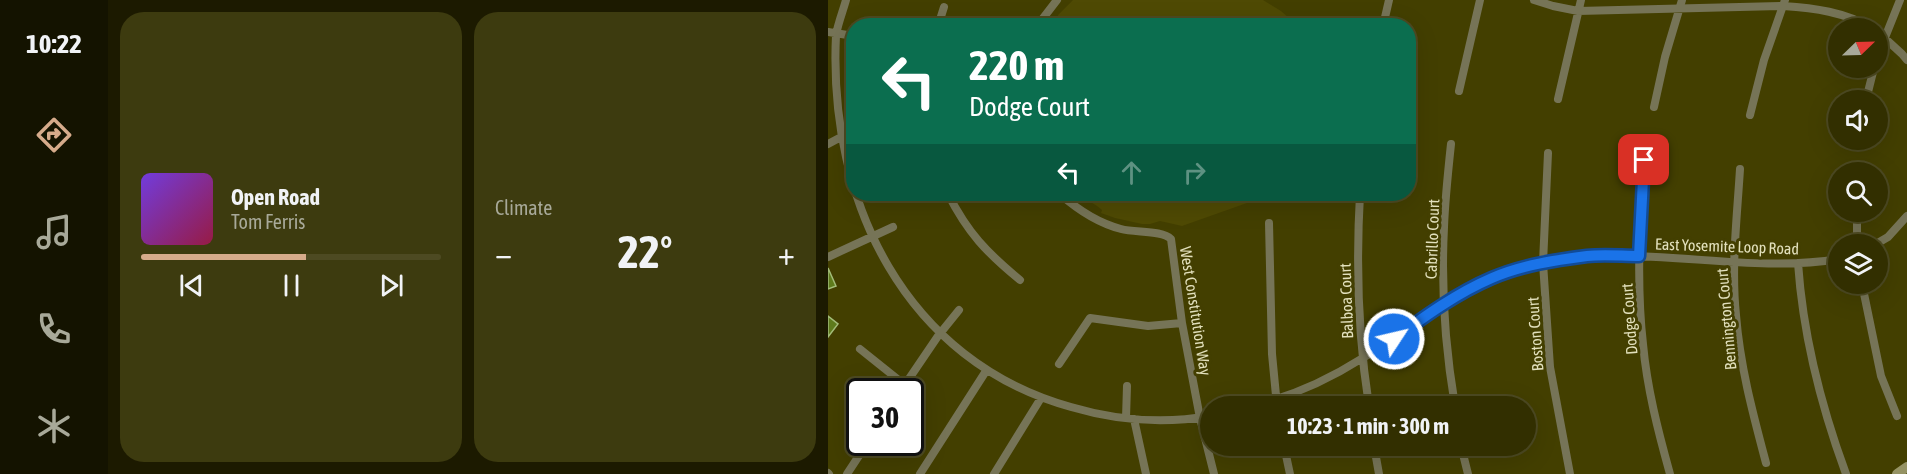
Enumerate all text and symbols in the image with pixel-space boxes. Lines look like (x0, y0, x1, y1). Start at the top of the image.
north arrow (1828, 18, 1888, 78)
map controls (1828, 18, 1888, 294)
text: 10:22 (26, 28, 82, 59)
text: 220 m (969, 41, 1064, 89)
icon: left (870, 42, 948, 120)
button: sound (1828, 90, 1888, 150)
text: Dodge Court (969, 91, 1090, 122)
icon: directions (33, 114, 75, 156)
pin (1618, 134, 1669, 185)
icon: arrive (1627, 143, 1660, 176)
icon: left (1052, 156, 1085, 189)
icon: ahead (1115, 156, 1148, 189)
icon: right (1178, 156, 1211, 189)
button: search (1828, 162, 1888, 222)
text: Open Road (231, 184, 320, 210)
text: Climate (495, 196, 552, 219)
street label: Cabrillo Court (1422, 198, 1442, 279)
text: Tom Ferris (231, 210, 305, 233)
icon: music (33, 211, 75, 253)
text: 22° (618, 226, 672, 278)
text: − (495, 234, 512, 272)
text: + (778, 234, 795, 272)
street label: East Yosemite Loop Road (1655, 234, 1799, 259)
button: layers (1828, 234, 1888, 294)
street label: West Constitution Way (1176, 245, 1215, 377)
street label: Balboa Court (1336, 263, 1356, 339)
street label: Bennington Court (1713, 267, 1740, 371)
icon: previous (175, 269, 208, 302)
icon: pause (275, 269, 308, 302)
icon: next (375, 269, 408, 302)
street label: Dodge Court (1617, 282, 1641, 355)
street label: Boston Court (1523, 296, 1547, 372)
position arrow (1362, 307, 1426, 371)
icon: phone (33, 308, 75, 350)
speed limit sign: 30 (846, 378, 924, 456)
icon: climate (33, 405, 75, 447)
text: 10:23 · 1 min · 300 m (1287, 413, 1449, 439)

